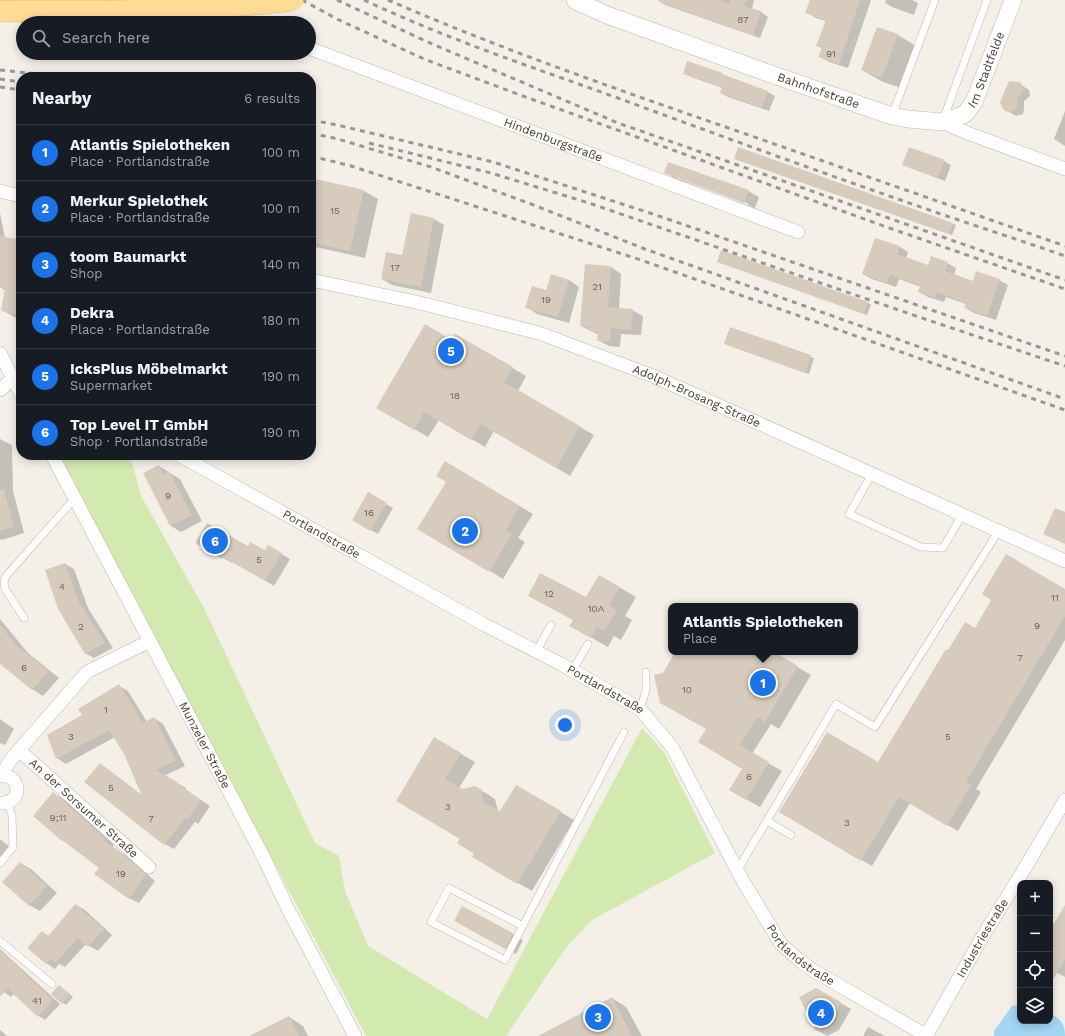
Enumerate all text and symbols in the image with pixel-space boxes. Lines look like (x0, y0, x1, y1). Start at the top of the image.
house number: 87 (737, 14, 749, 25)
search box (16, 16, 316, 60)
icon: search (30, 27, 52, 49)
text: Search here (62, 29, 150, 47)
street label: Im Stadtfelde (965, 30, 1007, 111)
house number: 91 (826, 48, 836, 59)
street label: Bahnhofstraße (776, 70, 862, 111)
text: Nearby (32, 88, 91, 108)
text: 6 results (244, 91, 300, 106)
street label: Hindenburgstraße (502, 115, 605, 165)
text: Atlantis Spielotheken (70, 136, 230, 154)
text: 1 (42, 145, 48, 160)
text: 100 m (262, 145, 300, 160)
text: Place · Portlandstraße (70, 154, 210, 169)
text: Merkur Spielothek (70, 192, 208, 210)
text: 2 (41, 201, 49, 216)
text: 100 m (262, 201, 300, 216)
house number: 15 (330, 205, 340, 216)
text: Place · Portlandstraße (70, 210, 210, 225)
text: toom Baumarkt (70, 248, 186, 266)
text: 3 (41, 257, 49, 272)
text: 140 m (262, 257, 300, 272)
house number: 17 (390, 262, 400, 273)
text: Shop (70, 266, 102, 281)
house number: 21 (592, 281, 602, 292)
house number: 19 (541, 294, 551, 305)
text: Dekra (70, 304, 114, 322)
text: 4 (41, 313, 49, 328)
text: 180 m (262, 313, 300, 328)
text: Place · Portlandstraße (70, 322, 210, 337)
pin: 5 (438, 336, 464, 366)
text: IcksPlus Möbelmarkt (70, 360, 228, 378)
street label: Adolph-Brosang-Straße (631, 362, 763, 430)
text: 5 (41, 369, 49, 384)
text: 190 m (262, 369, 300, 384)
text: Supermarket (70, 378, 152, 393)
house number: 18 (450, 390, 460, 401)
text: Top Level IT GmbH (70, 416, 208, 434)
text: 6 (41, 425, 49, 440)
text: 190 m (262, 425, 300, 440)
text: Shop · Portlandstraße (70, 434, 208, 449)
house number: 9 (165, 490, 171, 501)
street label: Portlandstraße (280, 507, 363, 561)
house number: 16 (364, 507, 374, 518)
pin: 2 (452, 516, 478, 546)
pin: 6 (202, 526, 228, 556)
house number: 5 (256, 554, 262, 565)
house number: 4 (59, 581, 65, 592)
house number: 12 (544, 588, 554, 599)
house number: 11 (1051, 592, 1059, 603)
house number: 10A (588, 603, 605, 614)
popup (668, 603, 858, 655)
text: Atlantis Spielotheken (683, 613, 843, 631)
house number: 9 (1034, 620, 1040, 631)
house number: 2 (78, 621, 84, 632)
text: Place (683, 631, 717, 646)
house number: 7 (1017, 652, 1023, 663)
house number: 6 (21, 662, 27, 673)
street label: Portlandstraße (565, 662, 648, 717)
pin: 1 (750, 668, 776, 698)
house number: 10 (682, 684, 692, 695)
street label: Munzeler Straße (176, 699, 233, 791)
house number: 1 (104, 704, 108, 715)
your location (555, 715, 575, 735)
house number: 3 (68, 731, 74, 742)
house number: 5 (945, 731, 951, 742)
street label: An der Sorsumer Straße (26, 756, 141, 861)
house number: 6 (746, 771, 752, 782)
house number: 5 (108, 782, 114, 793)
house number: 3 (445, 801, 451, 812)
house number: 9;11 (50, 812, 66, 823)
house number: 7 (148, 813, 154, 824)
house number: 3 (844, 817, 850, 828)
house number: 19 (116, 868, 126, 879)
map controls (1017, 880, 1053, 1024)
button: + (1017, 880, 1053, 916)
street label: Industriestraße (954, 896, 1011, 980)
button: − (1017, 916, 1053, 952)
street label: Portlandstraße (764, 922, 837, 988)
button: locate (1017, 952, 1053, 988)
button: layers (1017, 988, 1053, 1024)
house number: 41 (32, 995, 42, 1006)
pin: 4 (808, 998, 834, 1028)
pin: 3 (585, 1002, 611, 1032)

